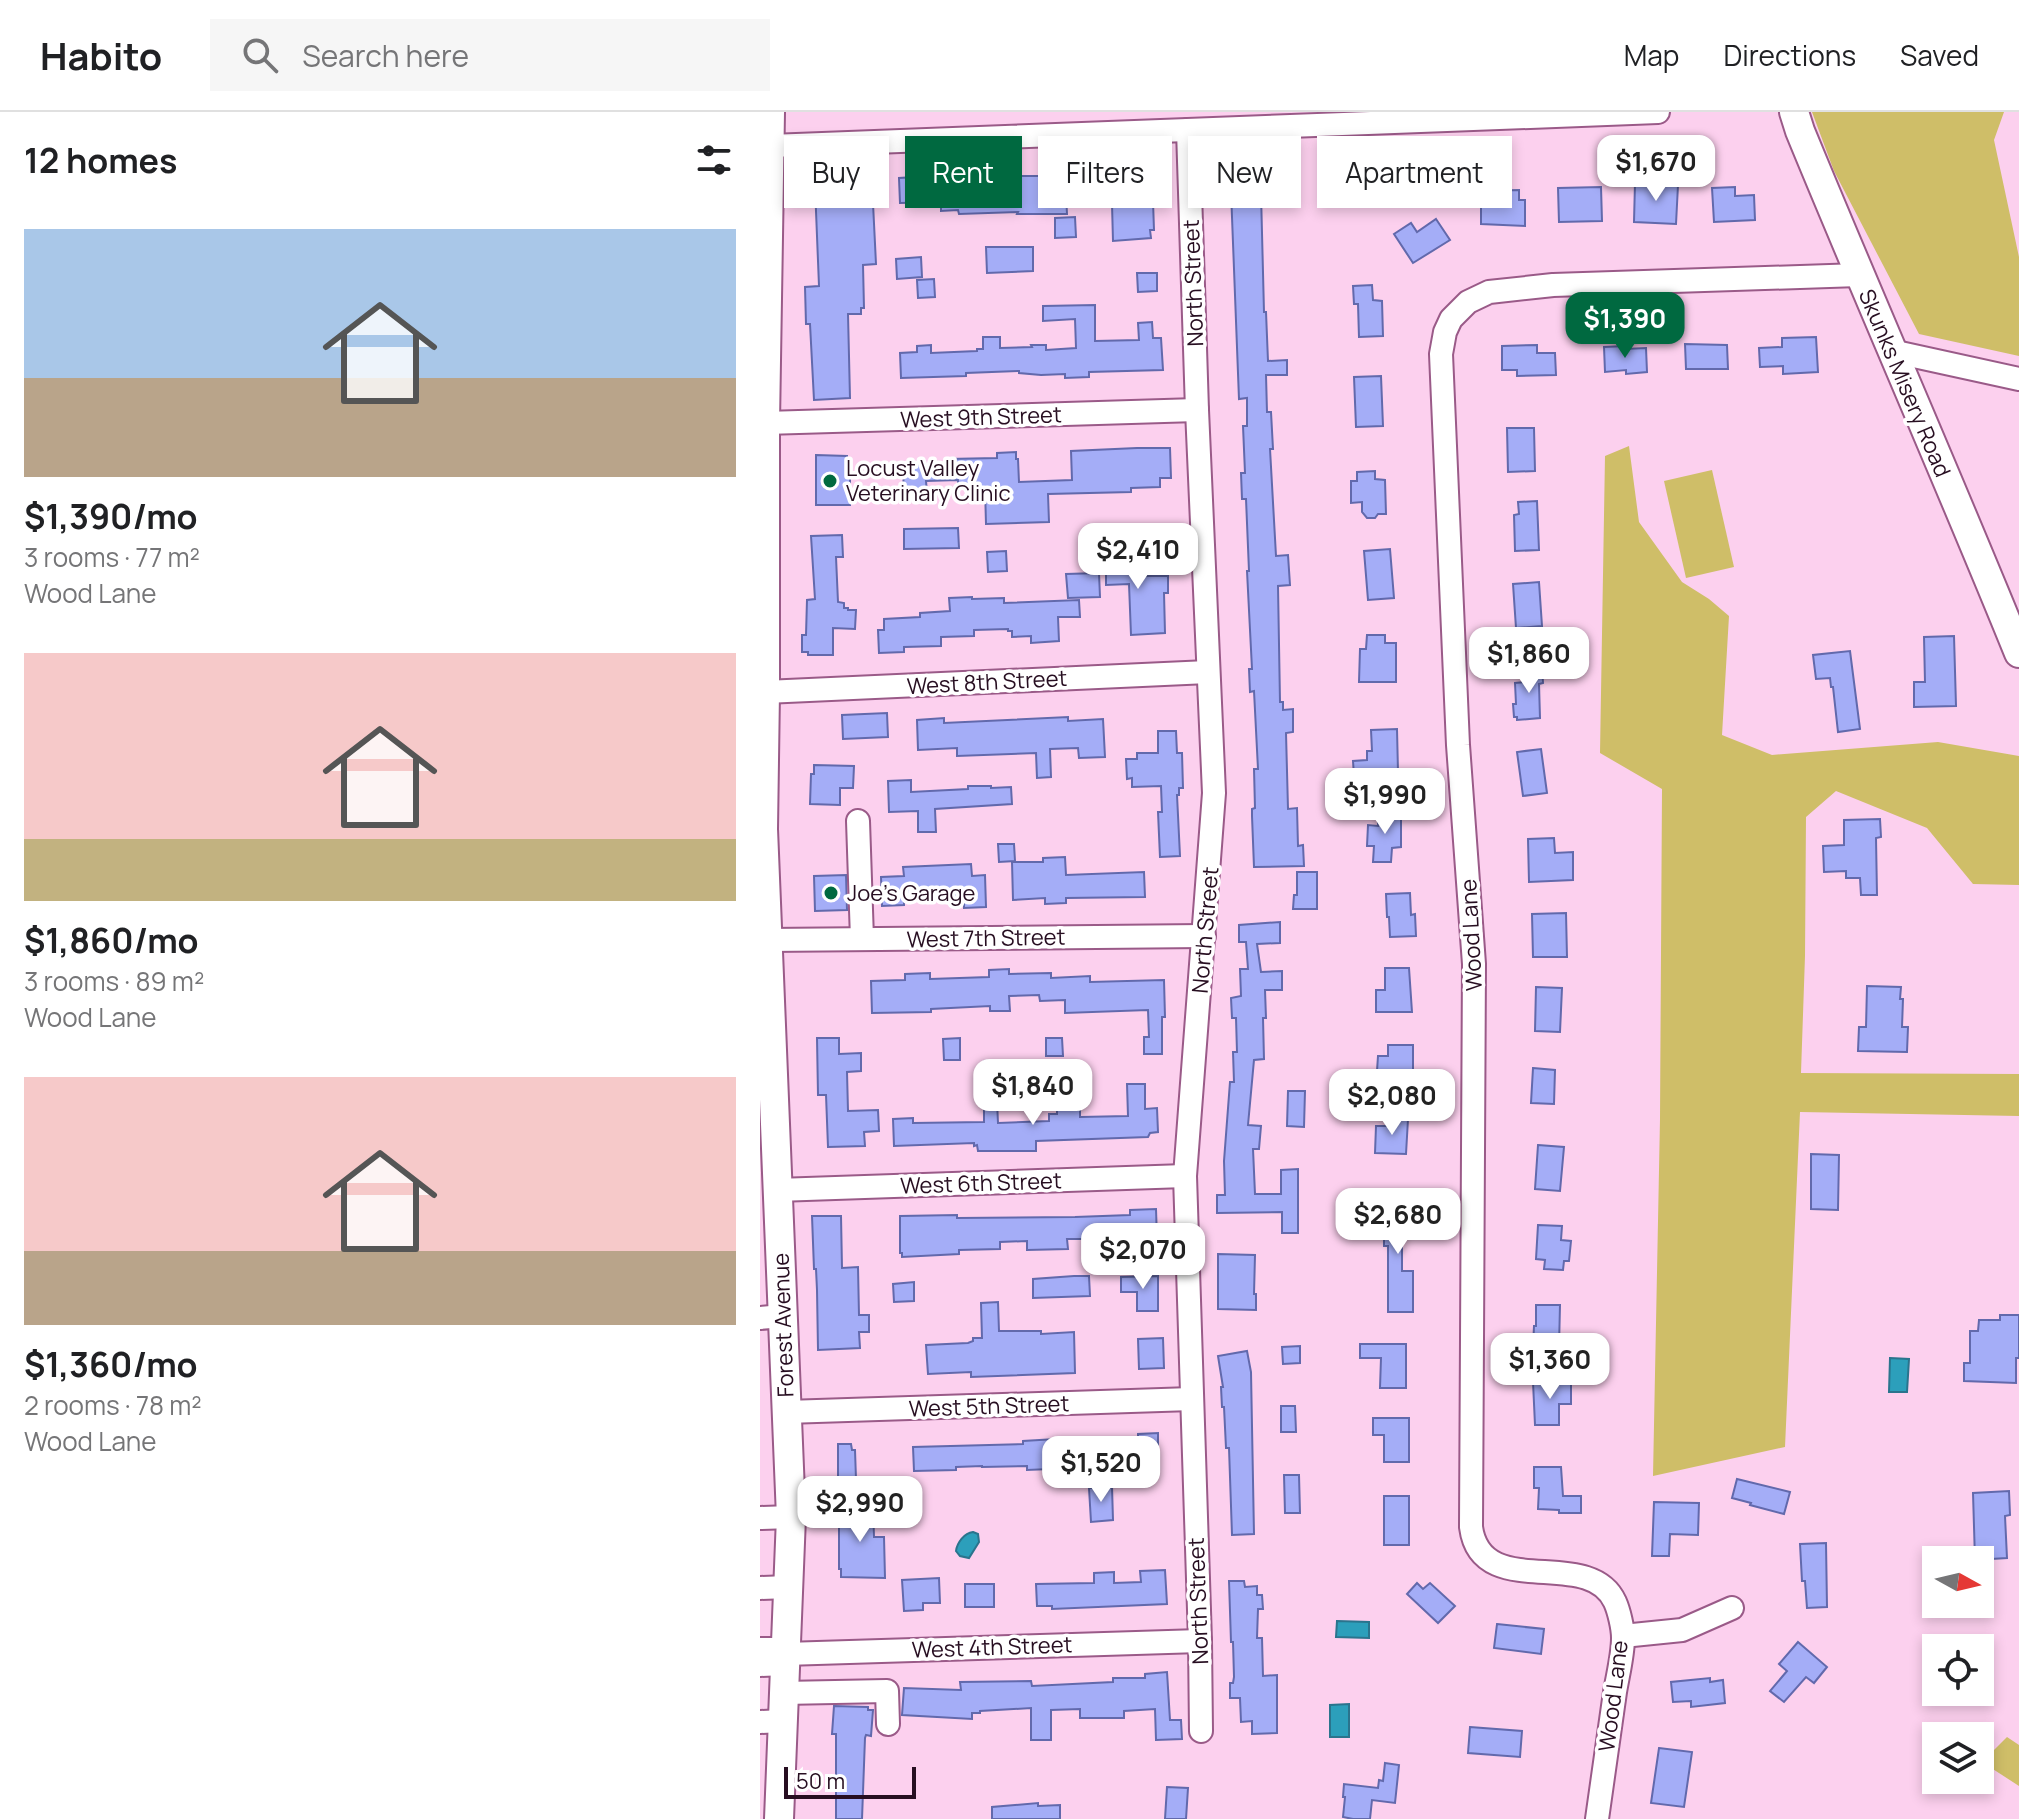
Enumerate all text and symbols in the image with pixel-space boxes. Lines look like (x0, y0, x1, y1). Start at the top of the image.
search box (210, 19, 770, 91)
text: Habito (40, 29, 162, 81)
icon: search (238, 33, 282, 77)
text: Search here (302, 35, 469, 76)
text: Map (1624, 36, 1679, 74)
text: Directions (1723, 36, 1856, 74)
text: Saved (1900, 36, 1979, 74)
pin: $1,670 (1591, 135, 1721, 203)
chip: Buy (784, 136, 889, 208)
chip: Rent (905, 136, 1022, 208)
chip: Filters (1038, 136, 1172, 208)
chip: New (1188, 136, 1301, 208)
chip: Apartment (1317, 136, 1512, 208)
text: 12 homes (24, 137, 177, 183)
icon: filters (692, 138, 736, 182)
text: $1,670 (1615, 143, 1697, 179)
street label: North Street (1176, 219, 1210, 347)
icon: home (308, 281, 452, 425)
street label: Skunks Misery Road (1852, 285, 1958, 481)
pin: $1,390 (1560, 292, 1690, 360)
text: $1,390 (1584, 300, 1666, 336)
street label: West 9th Street (900, 399, 1062, 435)
place label: Locust Valley Veterinary Clinic (846, 453, 1011, 508)
marker: Locust Valley Veterinary Clinic (821, 472, 839, 490)
text: $1,390/mo (24, 493, 197, 539)
pin: $2,410 (1073, 523, 1203, 591)
text: $2,410 (1096, 531, 1180, 567)
text: 3 rooms · 77 m² (24, 539, 200, 575)
text: Wood Lane (24, 575, 156, 611)
pin: $1,860 (1464, 627, 1594, 695)
text: $1,860 (1487, 635, 1571, 671)
street label: West 8th Street (906, 663, 1068, 701)
icon: home (308, 705, 452, 849)
pin: $1,990 (1320, 768, 1450, 836)
text: $1,990 (1343, 776, 1427, 812)
street label: North Street (1185, 865, 1225, 995)
place label: Joe's Garage (847, 878, 976, 908)
street label: Wood Lane (1453, 878, 1489, 992)
marker: Joe's Garage (822, 884, 840, 902)
text: $1,860/mo (24, 917, 199, 963)
street label: West 7th Street (906, 922, 1066, 954)
text: 3 rooms · 89 m² (24, 963, 204, 999)
text: Wood Lane (24, 999, 156, 1035)
pin: $1,840 (968, 1059, 1098, 1127)
text: $1,840 (991, 1067, 1075, 1103)
pin: $2,080 (1327, 1069, 1457, 1137)
text: $2,080 (1347, 1077, 1437, 1113)
icon: home (308, 1129, 452, 1273)
street label: West 6th Street (900, 1165, 1062, 1201)
pin: $2,680 (1333, 1188, 1463, 1256)
text: $2,680 (1354, 1196, 1442, 1232)
pin: $2,070 (1078, 1223, 1208, 1291)
text: $2,070 (1099, 1231, 1187, 1267)
street label: Forest Avenue (765, 1252, 801, 1398)
pin: $1,360 (1485, 1333, 1615, 1401)
text: $1,360/mo (24, 1341, 197, 1387)
text: $1,360 (1509, 1341, 1591, 1377)
text: 2 rooms · 78 m² (24, 1387, 202, 1423)
street label: West 5th Street (908, 1388, 1070, 1424)
text: Wood Lane (24, 1423, 156, 1459)
pin: $1,520 (1036, 1436, 1166, 1504)
text: $1,520 (1060, 1444, 1142, 1480)
pin: $2,990 (795, 1476, 925, 1544)
text: $2,990 (815, 1484, 905, 1520)
street label: North Street (1181, 1537, 1215, 1665)
north arrow (1922, 1546, 1994, 1618)
map controls (1922, 1546, 1994, 1794)
street label: West 4th Street (911, 1629, 1073, 1665)
button: locate (1922, 1634, 1994, 1706)
street label: Wood Lane (1591, 1638, 1635, 1753)
button: layers (1922, 1722, 1994, 1794)
scale bar (784, 1763, 916, 1799)
text: 50 m (796, 1766, 845, 1796)

